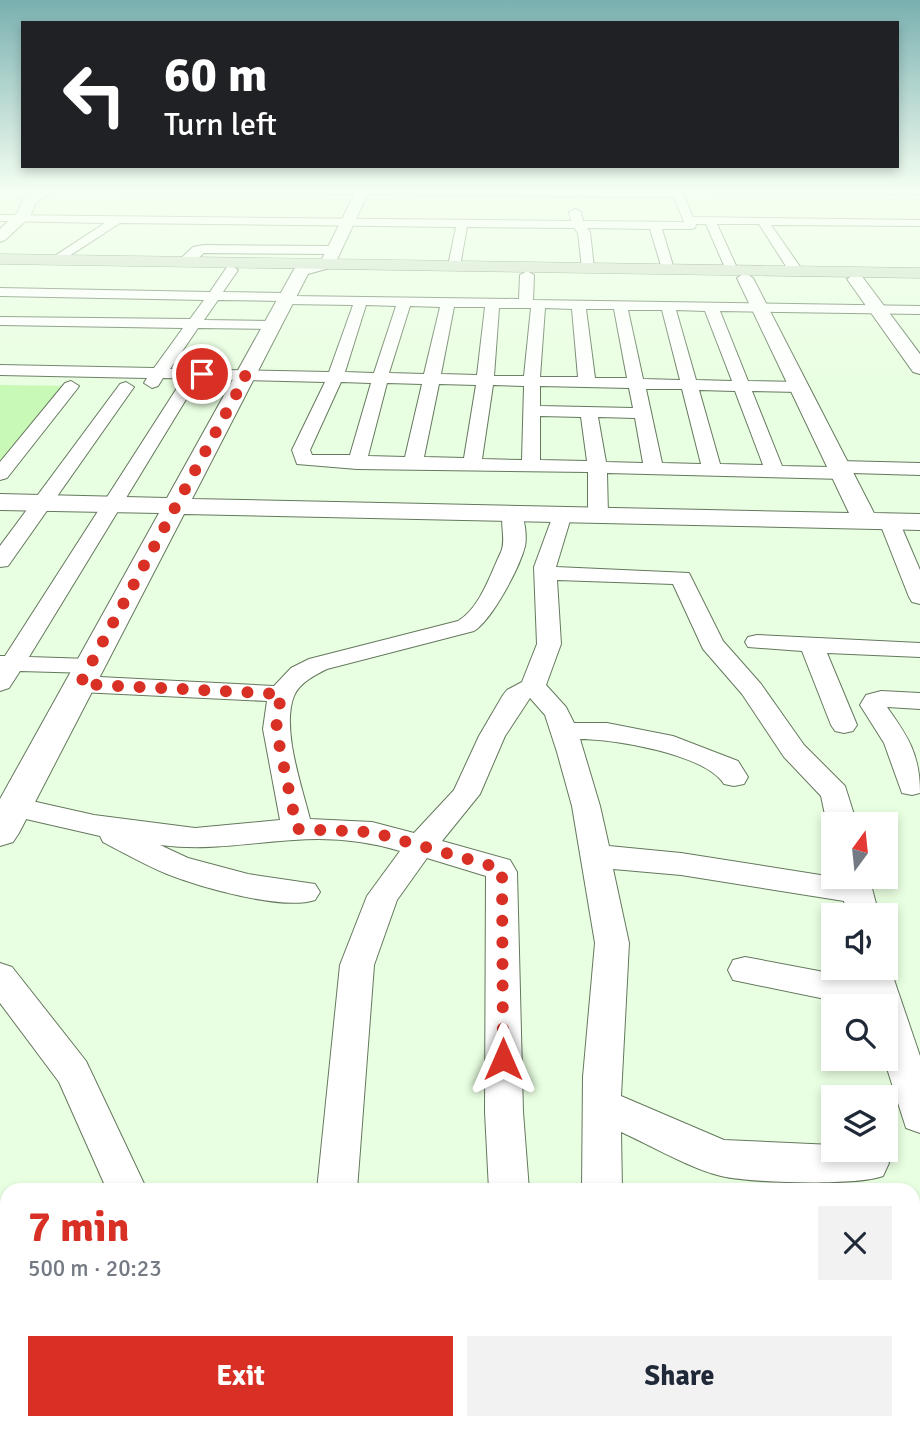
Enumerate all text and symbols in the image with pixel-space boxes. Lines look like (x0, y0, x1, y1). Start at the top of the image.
text: 60 m (164, 45, 267, 105)
icon: left (49, 49, 140, 140)
text: Turn left (164, 105, 277, 144)
pin (172, 344, 232, 404)
icon: arrive (183, 355, 221, 393)
north arrow (821, 812, 898, 889)
map controls (821, 812, 898, 1162)
button: sound (821, 903, 898, 980)
button: search (821, 994, 898, 1071)
position arrow (466, 1022, 540, 1096)
button: layers (821, 1085, 898, 1162)
text: 7 min (28, 1202, 129, 1253)
button: close (818, 1206, 892, 1280)
text: 500 m · 20:23 (28, 1254, 162, 1283)
button: Exit (28, 1336, 453, 1416)
button: Share (467, 1336, 892, 1416)

